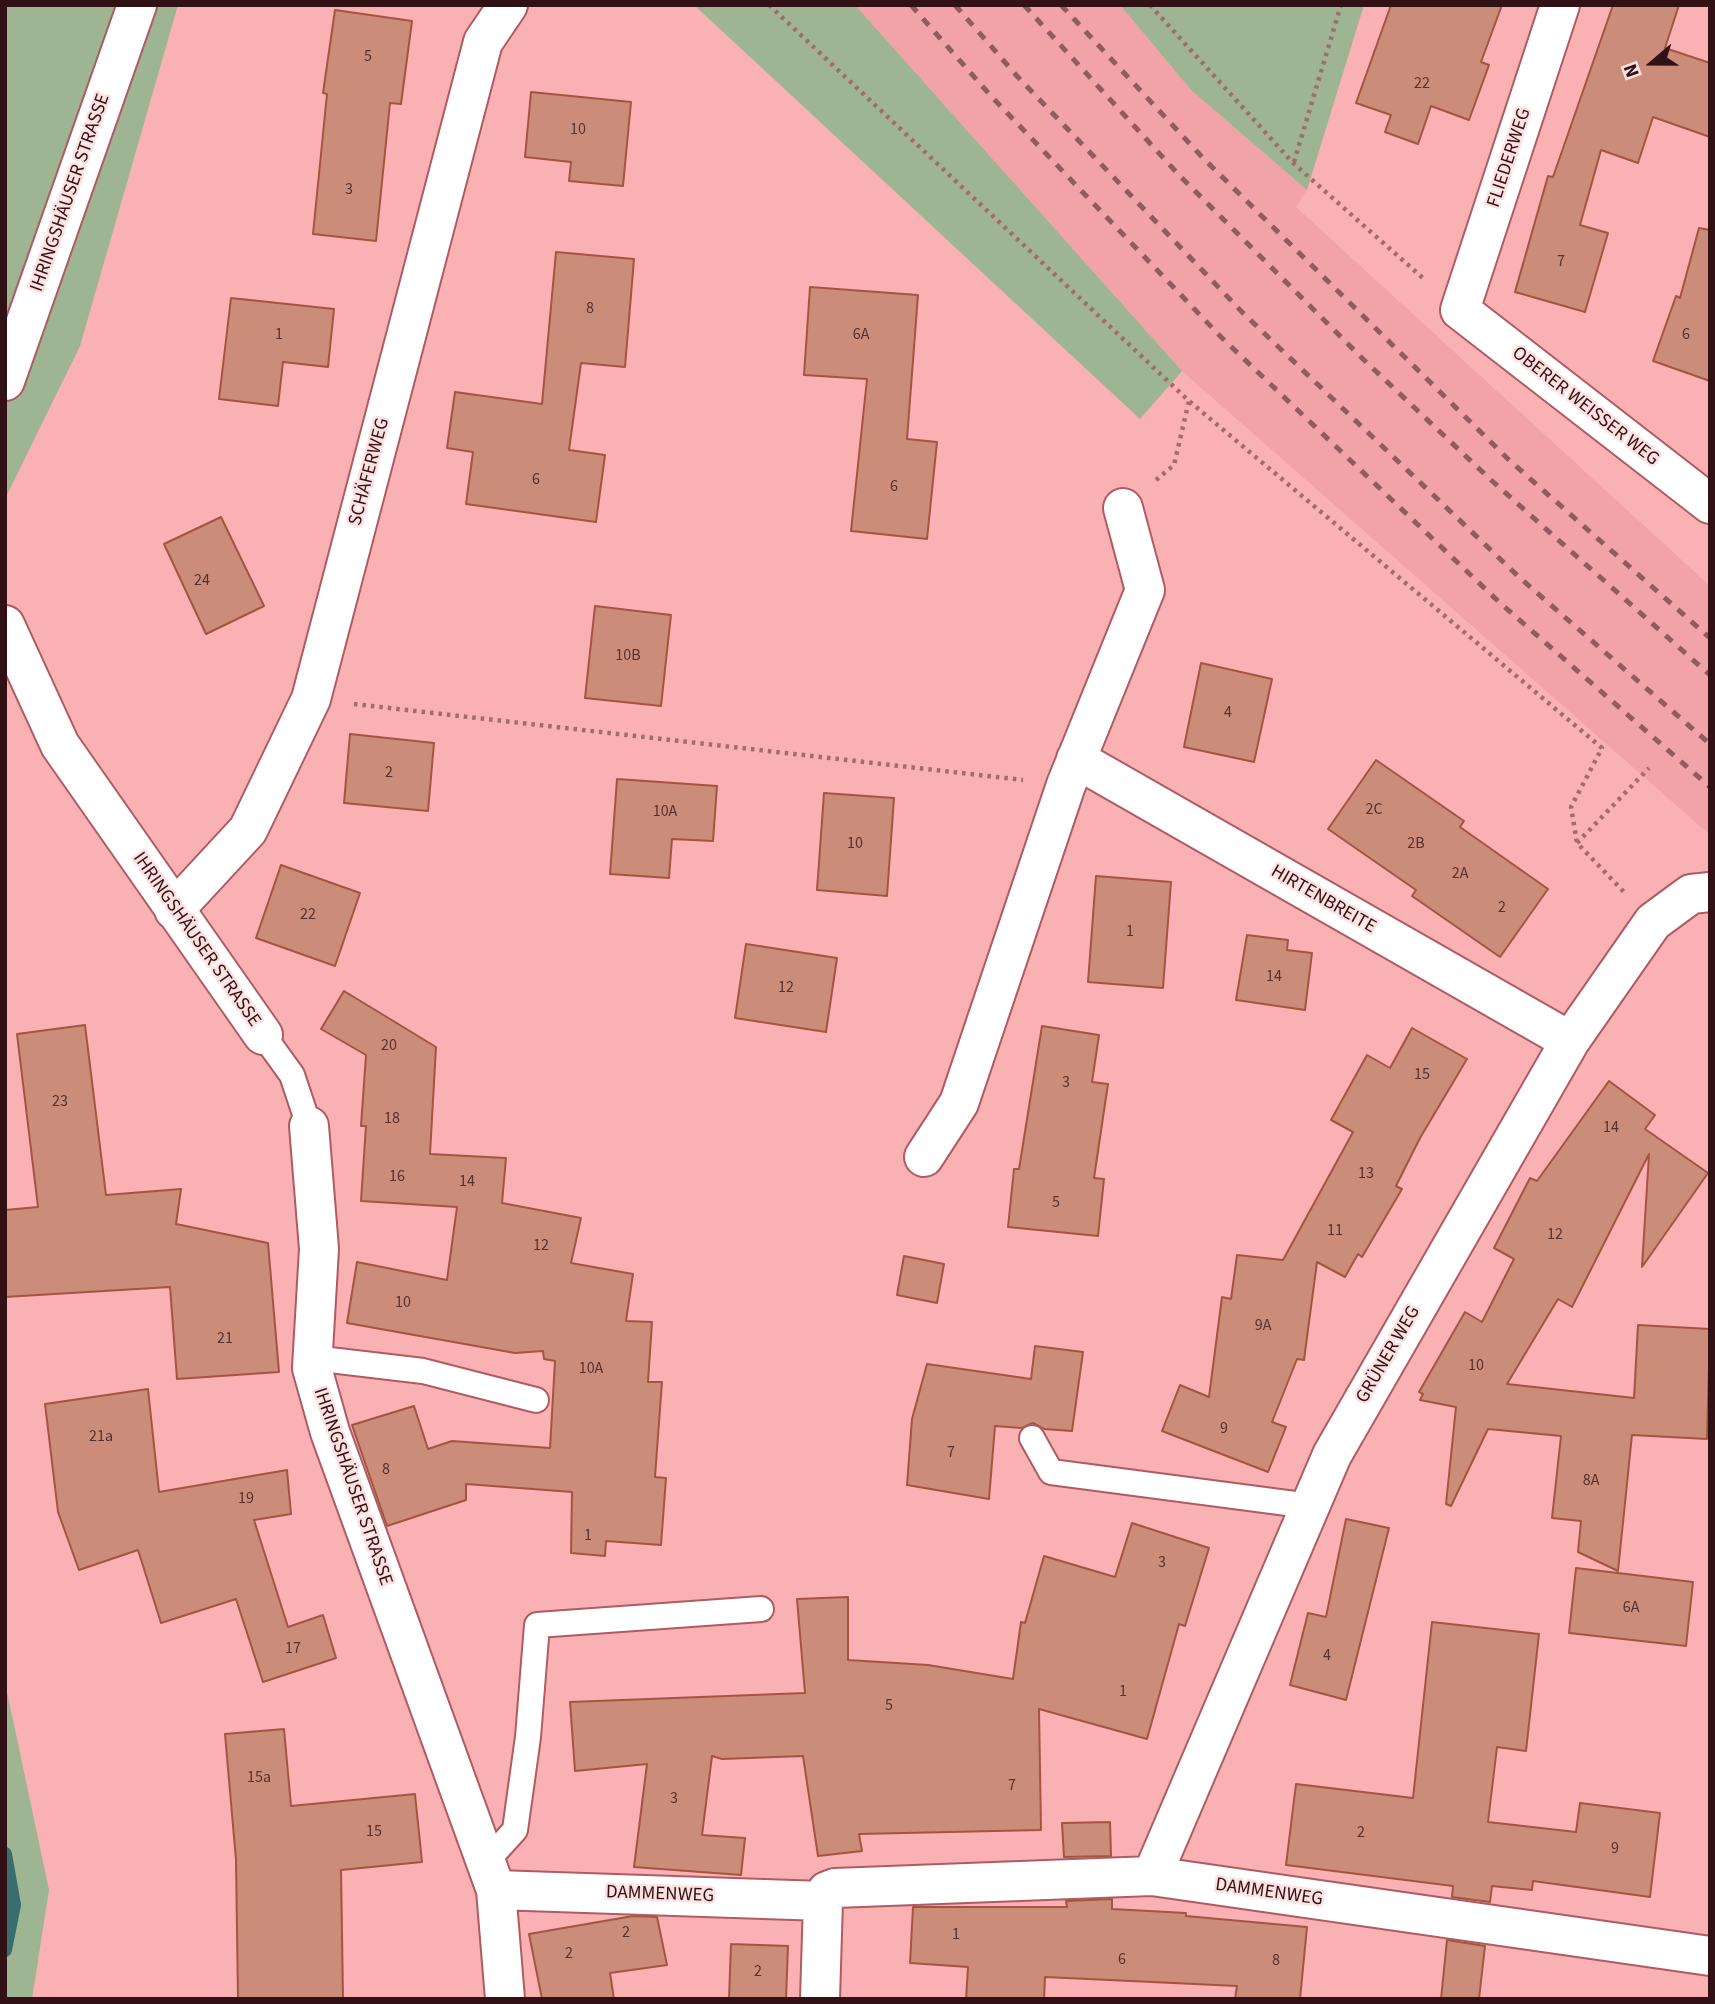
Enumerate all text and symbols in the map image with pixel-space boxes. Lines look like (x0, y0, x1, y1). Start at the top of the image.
north arrow (1617, 28, 1687, 98)
house number: 5 (364, 47, 372, 67)
text: N (1617, 60, 1647, 81)
house number: 22 (1414, 74, 1430, 94)
street label: IHRINGSHÄUSER STRASSE (26, 91, 116, 295)
street label: FLIEDERWEG (1483, 106, 1537, 210)
house number: 10 (570, 120, 586, 140)
house number: 3 (345, 180, 353, 200)
house number: 7 (1557, 252, 1565, 272)
house number: 8 (586, 299, 594, 319)
house number: 1 (275, 325, 283, 345)
house number: 6A (853, 325, 869, 345)
house number: 6 (1682, 325, 1690, 345)
street label: OBERER WEISSER WEG (1507, 342, 1663, 472)
street label: SCHÄFERWEG (345, 416, 395, 528)
house number: 6 (532, 470, 540, 490)
house number: 6 (890, 477, 898, 497)
house number: 24 (194, 571, 210, 591)
house number: 10B (615, 646, 641, 666)
house number: 4 (1224, 703, 1232, 723)
house number: 2 (385, 763, 393, 783)
house number: 2C (1365, 800, 1383, 820)
house number: 10A (653, 802, 677, 822)
house number: 10 (847, 834, 863, 854)
house number: 2B (1407, 834, 1425, 854)
street label: IHRINGSHÄUSER STRASSE (127, 848, 265, 1032)
street label: HIRTENBREITE (1266, 861, 1380, 939)
house number: 2A (1452, 864, 1468, 884)
house number: 2 (1498, 898, 1506, 918)
house number: 22 (300, 905, 316, 925)
house number: 1 (1126, 922, 1134, 942)
house number: 14 (1266, 967, 1282, 987)
house number: 12 (778, 978, 794, 998)
house number: 20 (381, 1036, 397, 1056)
house number: 15 (1414, 1065, 1430, 1085)
house number: 3 (1062, 1073, 1070, 1093)
house number: 23 (52, 1092, 68, 1112)
house number: 18 (384, 1109, 400, 1129)
house number: 14 (1603, 1118, 1619, 1138)
house number: 13 (1358, 1164, 1374, 1184)
house number: 16 (389, 1167, 405, 1187)
house number: 14 (459, 1172, 475, 1192)
house number: 5 (1052, 1193, 1060, 1213)
house number: 11 (1327, 1221, 1343, 1241)
house number: 12 (1547, 1225, 1563, 1245)
house number: 12 (533, 1236, 549, 1256)
house number: 10 (395, 1293, 411, 1313)
street label: GRÜNER WEG (1352, 1302, 1426, 1408)
house number: 9A (1255, 1316, 1271, 1336)
house number: 21 (217, 1329, 233, 1349)
house number: 10 (1468, 1356, 1484, 1376)
house number: 10A (579, 1359, 603, 1379)
street label: IHRINGSHÄUSER STRASSE (307, 1385, 397, 1589)
house number: 9 (1220, 1419, 1228, 1439)
house number: 21a (89, 1427, 113, 1447)
house number: 7 (947, 1443, 955, 1463)
house number: 8 (382, 1460, 390, 1480)
house number: 8A (1583, 1471, 1599, 1491)
house number: 19 (238, 1489, 254, 1509)
house number: 1 (584, 1526, 592, 1546)
house number: 3 (1158, 1553, 1166, 1573)
house number: 6A (1623, 1598, 1639, 1618)
house number: 17 (285, 1639, 301, 1659)
house number: 4 (1323, 1646, 1331, 1666)
house number: 1 (1119, 1682, 1127, 1702)
house number: 5 (885, 1696, 893, 1716)
house number: 15a (247, 1768, 271, 1788)
house number: 7 (1008, 1776, 1016, 1796)
house number: 3 (670, 1789, 678, 1809)
house number: 15 (366, 1822, 382, 1842)
house number: 2 (1357, 1823, 1365, 1843)
house number: 9 (1611, 1839, 1619, 1859)
street label: DAMMENWEG (1214, 1874, 1324, 1912)
street label: DAMMENWEG (605, 1882, 715, 1908)
house number: 2 (622, 1923, 630, 1943)
house number: 1 (952, 1925, 960, 1945)
house number: 2 (565, 1944, 573, 1964)
house number: 6 (1118, 1950, 1126, 1970)
house number: 8 (1272, 1951, 1280, 1971)
house number: 2 (754, 1962, 762, 1982)

